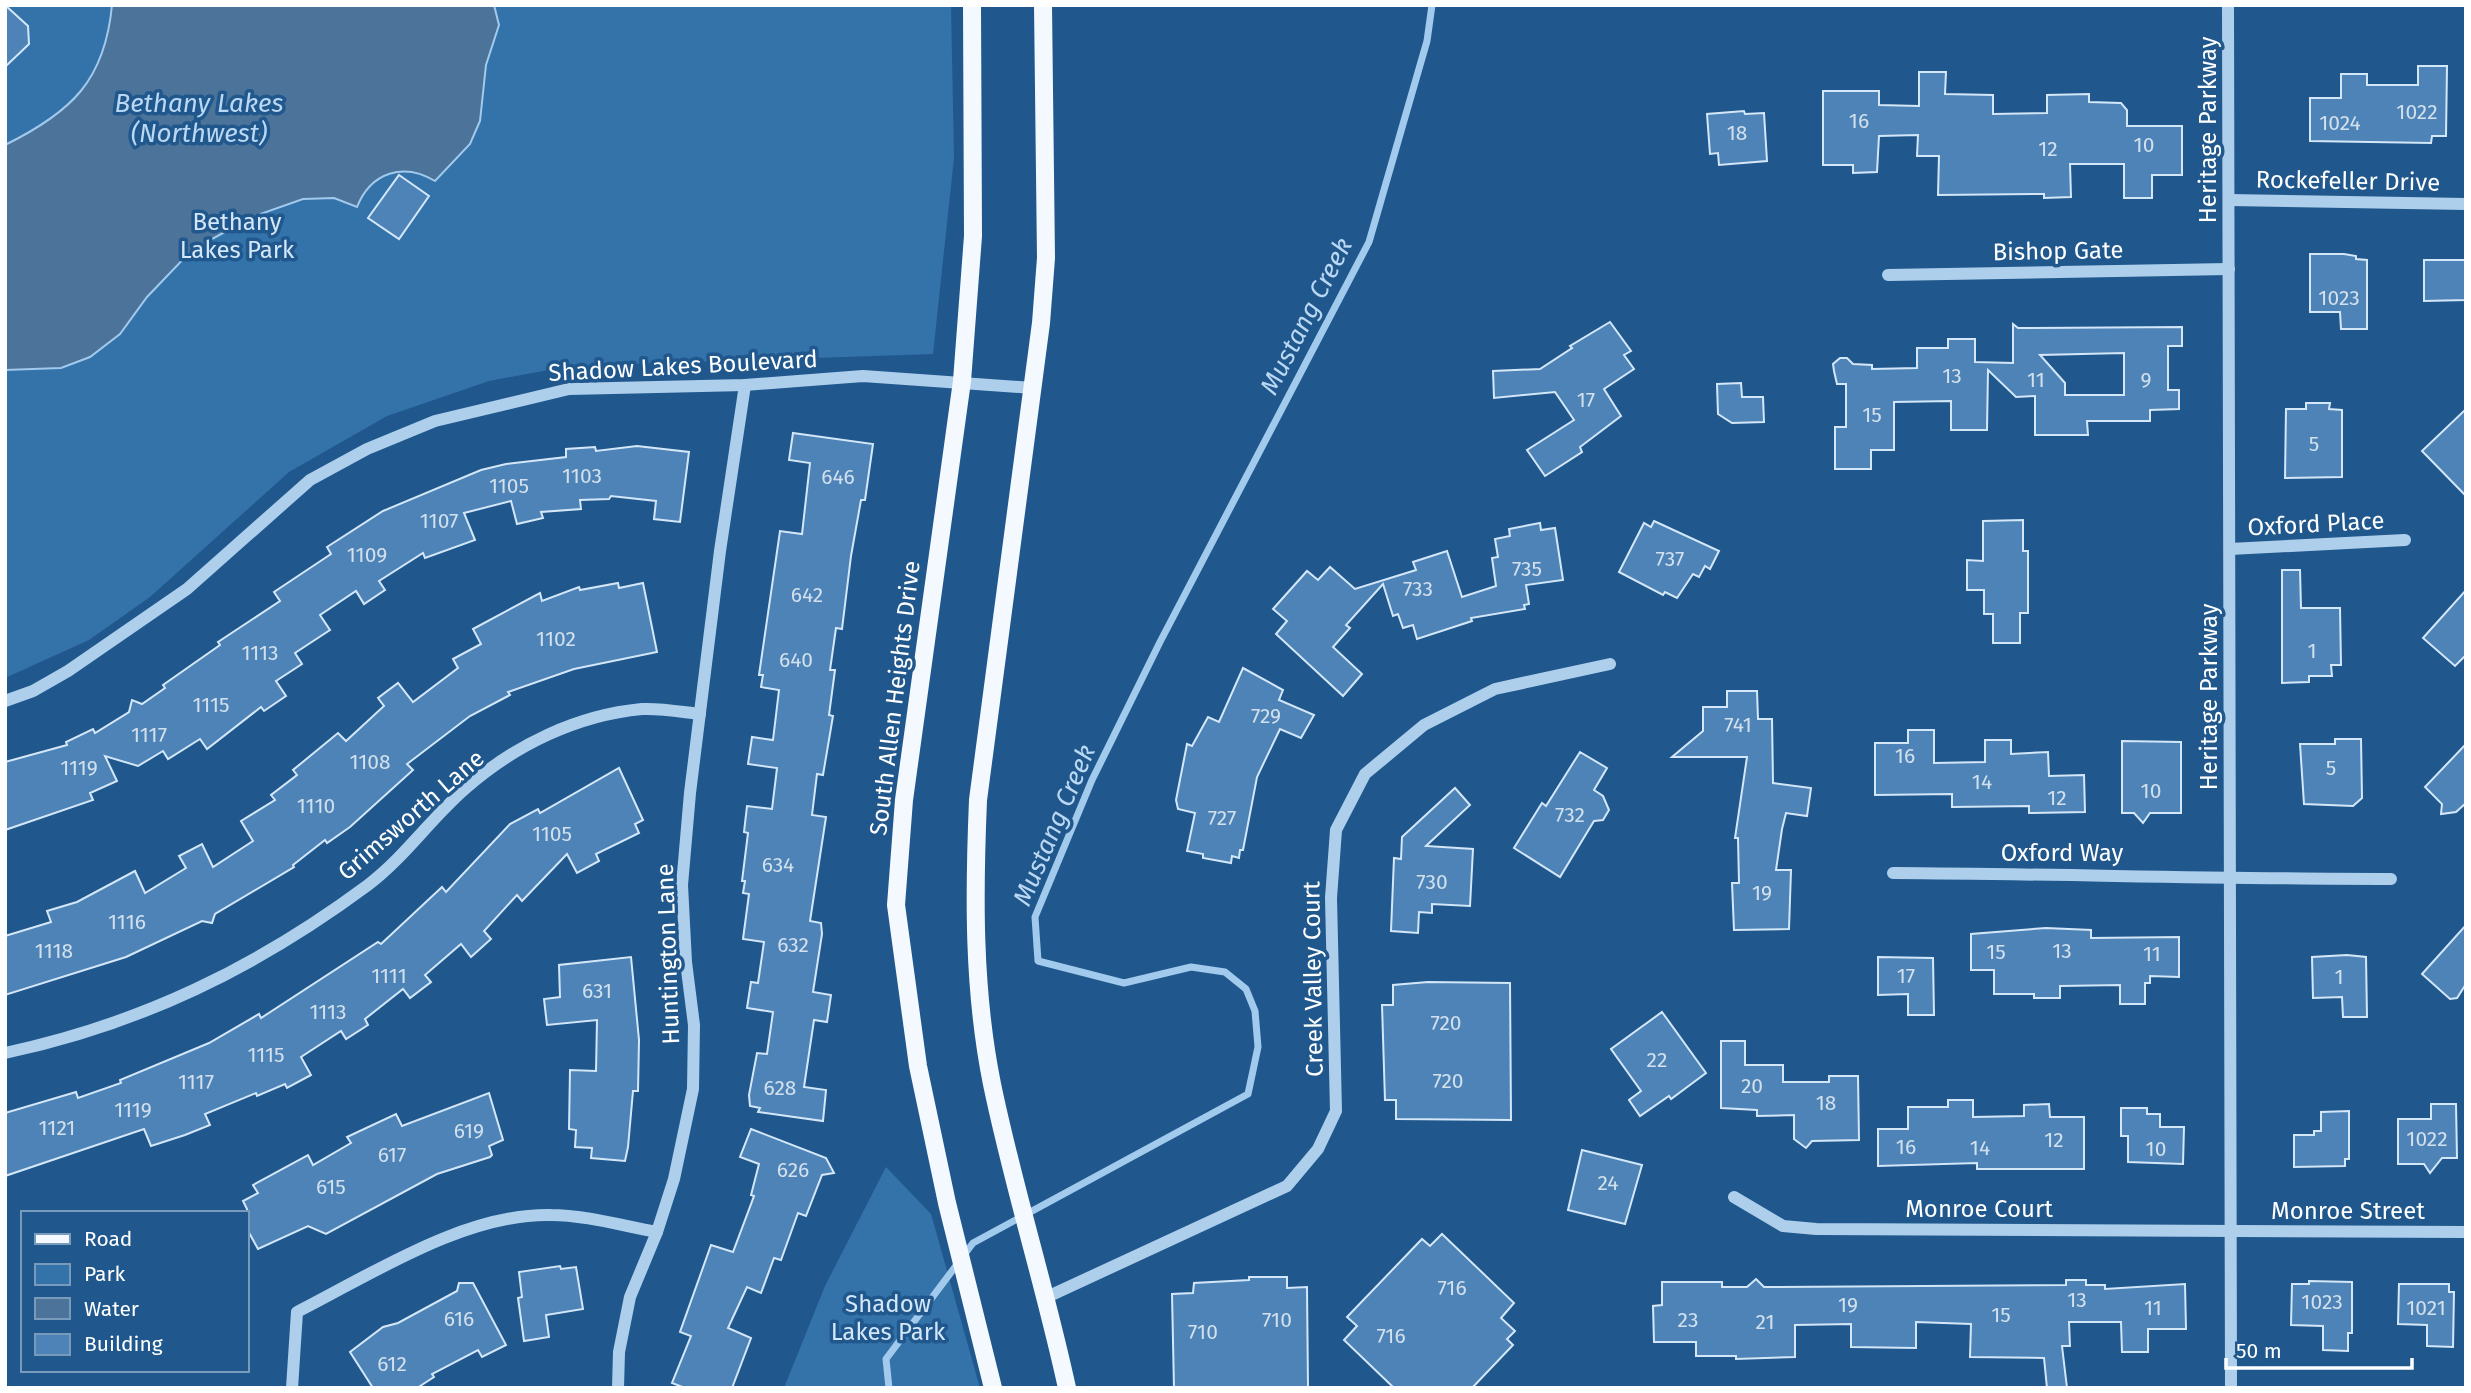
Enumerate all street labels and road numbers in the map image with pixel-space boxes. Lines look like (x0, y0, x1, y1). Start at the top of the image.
street label: Heritage Parkway (2194, 36, 2222, 223)
street label: Rockefeller Drive (2255, 165, 2441, 197)
street label: Bishop Gate (1992, 236, 2124, 266)
street label: Shadow Lakes Boulevard (548, 345, 818, 387)
street label: Oxford Place (2247, 506, 2385, 542)
street label: South Allen Heights Drive (864, 559, 926, 837)
street label: Heritage Parkway (2195, 603, 2223, 790)
street label: Grimsworth Lane (332, 744, 490, 886)
street label: Oxford Way (2001, 839, 2124, 867)
street label: Huntington Lane (651, 863, 685, 1045)
street label: Creek Valley Court (1297, 881, 1329, 1077)
street label: Monroe Court (1905, 1195, 2053, 1223)
street label: Monroe Street (2271, 1197, 2425, 1225)

